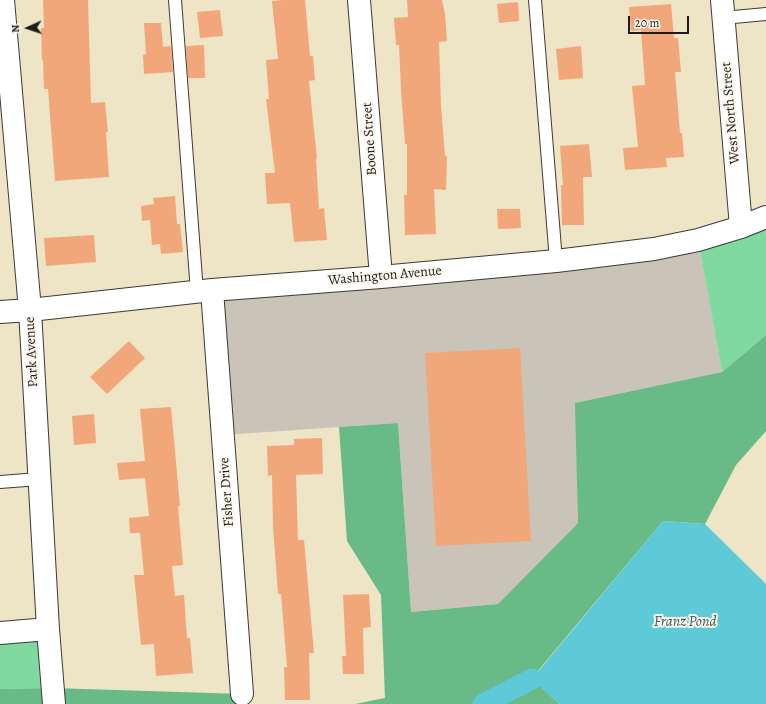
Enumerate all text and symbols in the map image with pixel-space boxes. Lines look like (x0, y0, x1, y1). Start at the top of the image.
north arrow (8, 8, 48, 48)
scale bar (630, 8, 691, 34)
text: 20 m (635, 15, 659, 31)
text: N (8, 24, 23, 33)
street label: West North Street (718, 61, 744, 165)
street label: Boone Street (359, 102, 381, 176)
street label: Washington Avenue (328, 263, 442, 289)
street label: Park Avenue (22, 316, 42, 388)
street label: Fisher Drive (216, 457, 238, 527)
water label: Franz Pond (654, 613, 716, 631)

